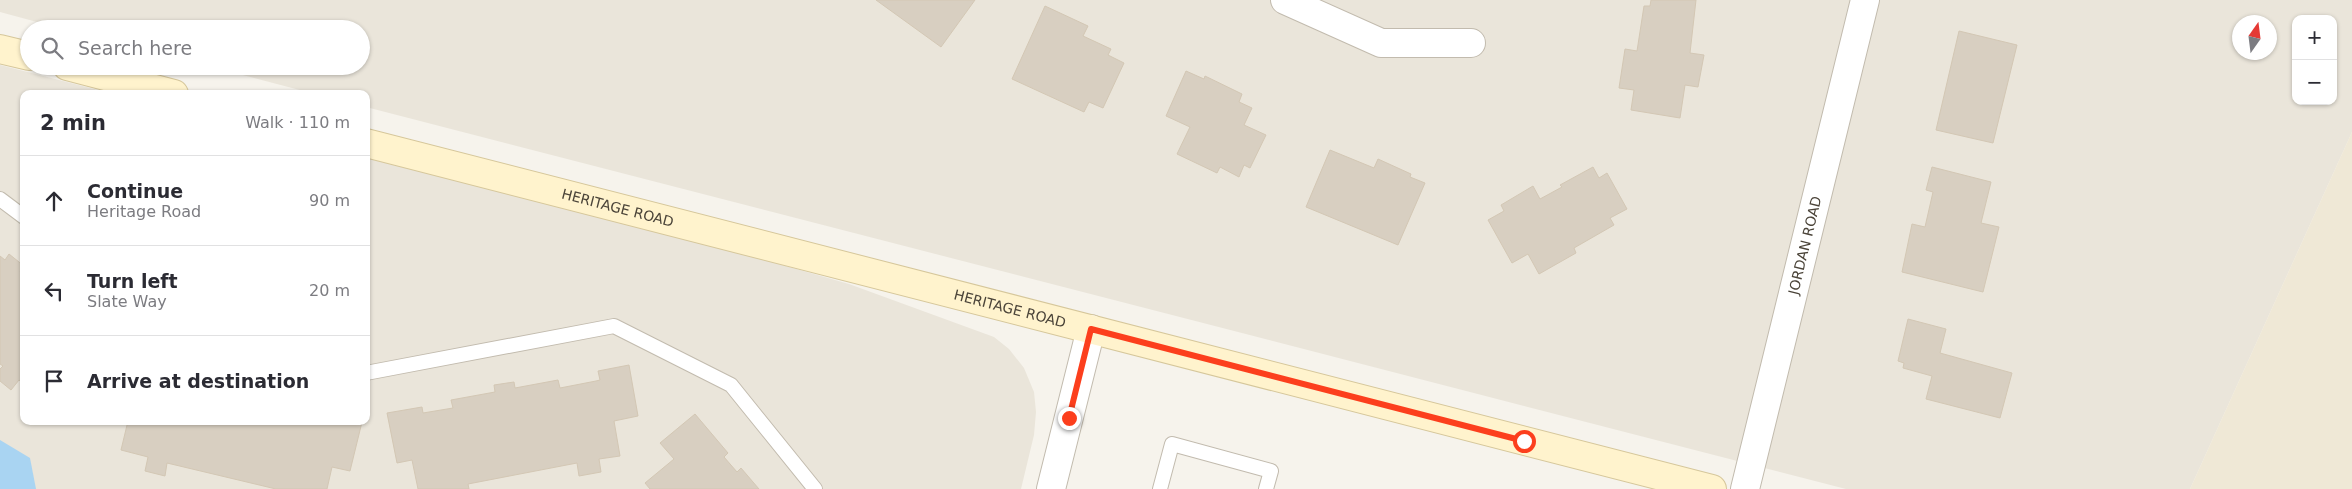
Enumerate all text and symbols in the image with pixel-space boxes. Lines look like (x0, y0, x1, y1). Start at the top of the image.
north arrow (2232, 15, 2277, 60)
map controls (2292, 15, 2337, 105)
button: + (2292, 15, 2337, 60)
search box (20, 20, 370, 75)
icon: search (38, 34, 66, 62)
text: Search here (78, 37, 192, 59)
button: − (2292, 60, 2337, 105)
text: 2 min (40, 111, 106, 135)
text: Walk · 110 m (245, 113, 350, 132)
text: Continue (87, 180, 183, 202)
street label: HERITAGE ROAD (560, 186, 676, 230)
icon: ahead (40, 187, 68, 215)
text: 90 m (309, 191, 350, 210)
street label: JORDAN ROAD (1785, 194, 1825, 297)
text: Heritage Road (87, 202, 201, 221)
text: Turn left (87, 270, 178, 292)
icon: left (40, 277, 68, 305)
text: 20 m (309, 281, 350, 300)
street label: HERITAGE ROAD (952, 286, 1068, 331)
text: Slate Way (87, 292, 167, 311)
icon: arrive (40, 367, 68, 395)
text: Arrive at destination (87, 370, 309, 392)
route end (1058, 407, 1081, 430)
route start (1513, 430, 1536, 453)

